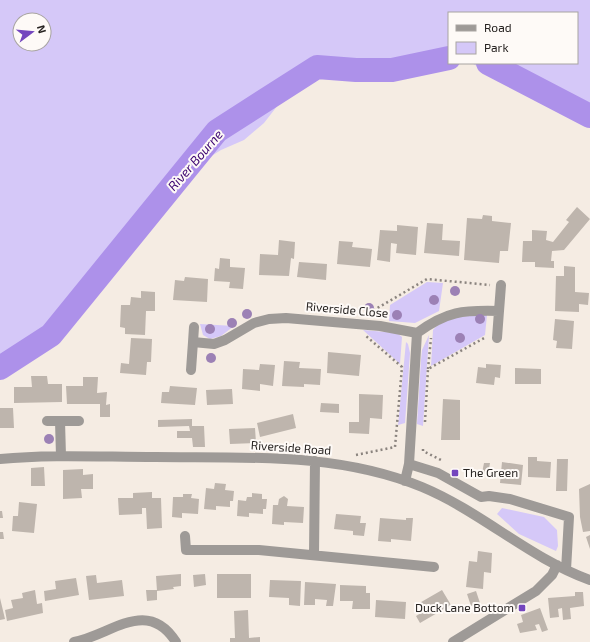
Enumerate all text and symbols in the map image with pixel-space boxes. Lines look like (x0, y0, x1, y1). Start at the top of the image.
north arrow (12, 12, 52, 52)
legend (448, 12, 578, 64)
text: Road (484, 20, 512, 34)
text: N (35, 23, 49, 35)
text: Park (484, 40, 509, 54)
water label: River Bourne (164, 126, 226, 194)
street label: Riverside Close (305, 298, 389, 320)
street label: Riverside Road (250, 437, 332, 457)
place label: The Green (463, 465, 518, 479)
marker: The Green (450, 468, 460, 478)
place label: Duck Lane Bottom (415, 600, 514, 614)
marker: Duck Lane Bottom (517, 603, 527, 613)

